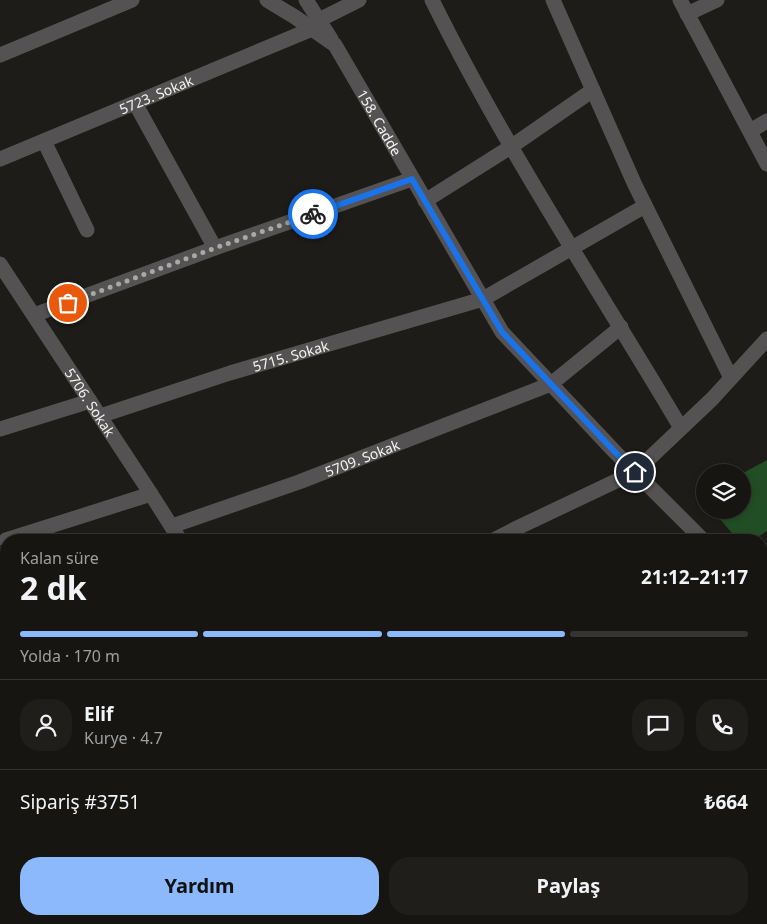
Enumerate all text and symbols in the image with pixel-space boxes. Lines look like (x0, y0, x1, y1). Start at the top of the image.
street label: 5723. Sokak (116, 70, 196, 118)
street label: 158. Cadde (353, 86, 407, 159)
courier (288, 189, 338, 239)
icon: bike (299, 200, 327, 228)
pin (47, 282, 89, 324)
icon: bag (54, 289, 82, 317)
street label: 5715. Sokak (250, 335, 331, 375)
street label: 5706. Sokak (61, 364, 120, 440)
street label: 5709. Sokak (322, 434, 402, 481)
pin (614, 451, 656, 493)
icon: home (621, 458, 649, 486)
map controls (696, 464, 751, 519)
button: layers (696, 464, 751, 519)
text: Kalan süre (20, 547, 99, 569)
text: 21:12–21:17 (641, 564, 748, 590)
text: 2 dk (20, 566, 87, 609)
text: Yolda · 170 m (20, 645, 120, 667)
button: person (20, 699, 72, 751)
button: chat (632, 699, 684, 751)
button: phone (696, 699, 748, 751)
text: Elif (84, 701, 113, 727)
text: Kurye · 4.7 (84, 727, 163, 749)
text: Sipariş #3751 (20, 789, 140, 815)
text: ₺664 (705, 789, 748, 815)
button: Yardım (20, 857, 379, 915)
button: Paylaş (389, 857, 748, 915)

